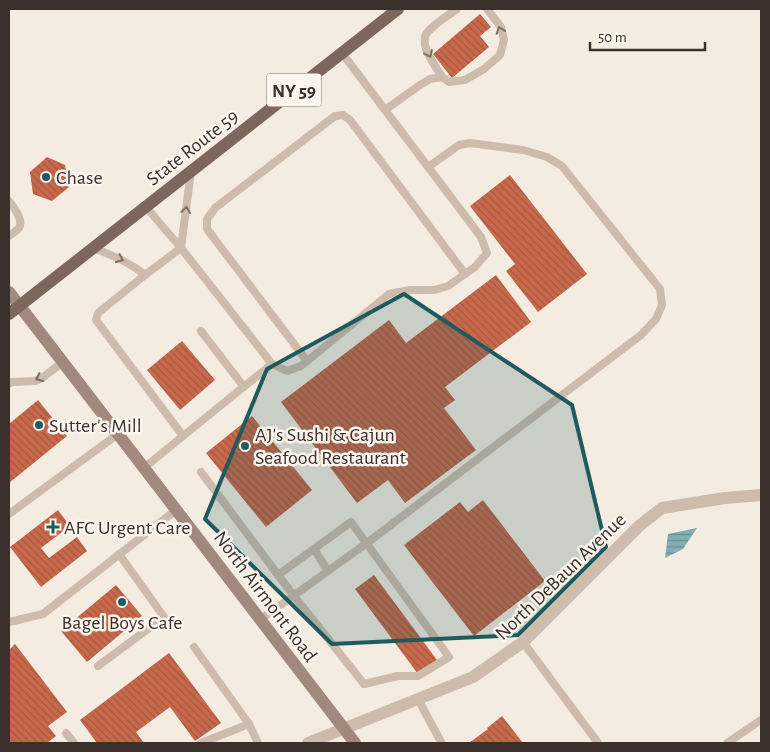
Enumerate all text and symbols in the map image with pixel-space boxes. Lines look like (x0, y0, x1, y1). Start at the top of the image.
scale bar (590, 20, 705, 52)
one-way arrow (496, 27, 506, 35)
text: 50 m (598, 30, 627, 45)
one-way arrow (423, 49, 434, 58)
road number: NY 59 (266, 74, 322, 106)
street label: State Route 59 (143, 106, 242, 190)
place label: Chase (56, 168, 103, 188)
marker: Chase (40, 171, 52, 183)
one-way arrow (180, 206, 191, 214)
one-way arrow (115, 253, 124, 264)
one-way arrow (35, 371, 44, 382)
place label: Sutter's Mill (49, 416, 142, 436)
marker: Sutter's Mill (33, 419, 45, 431)
place label: AJ's Sushi & Cajun Seafood Restaurant (255, 425, 407, 468)
marker: AJ's Sushi & Cajun Seafood Restaurant (239, 440, 251, 452)
street label: North DeBaun Avenue (492, 509, 630, 644)
place label: AFC Urgent Care (64, 518, 191, 538)
marker: AFC Urgent Care (46, 520, 60, 534)
street label: North Airmont Road (210, 528, 321, 666)
marker: Bagel Boys Cafe (116, 596, 128, 608)
place label: Bagel Boys Cafe (62, 613, 182, 633)

